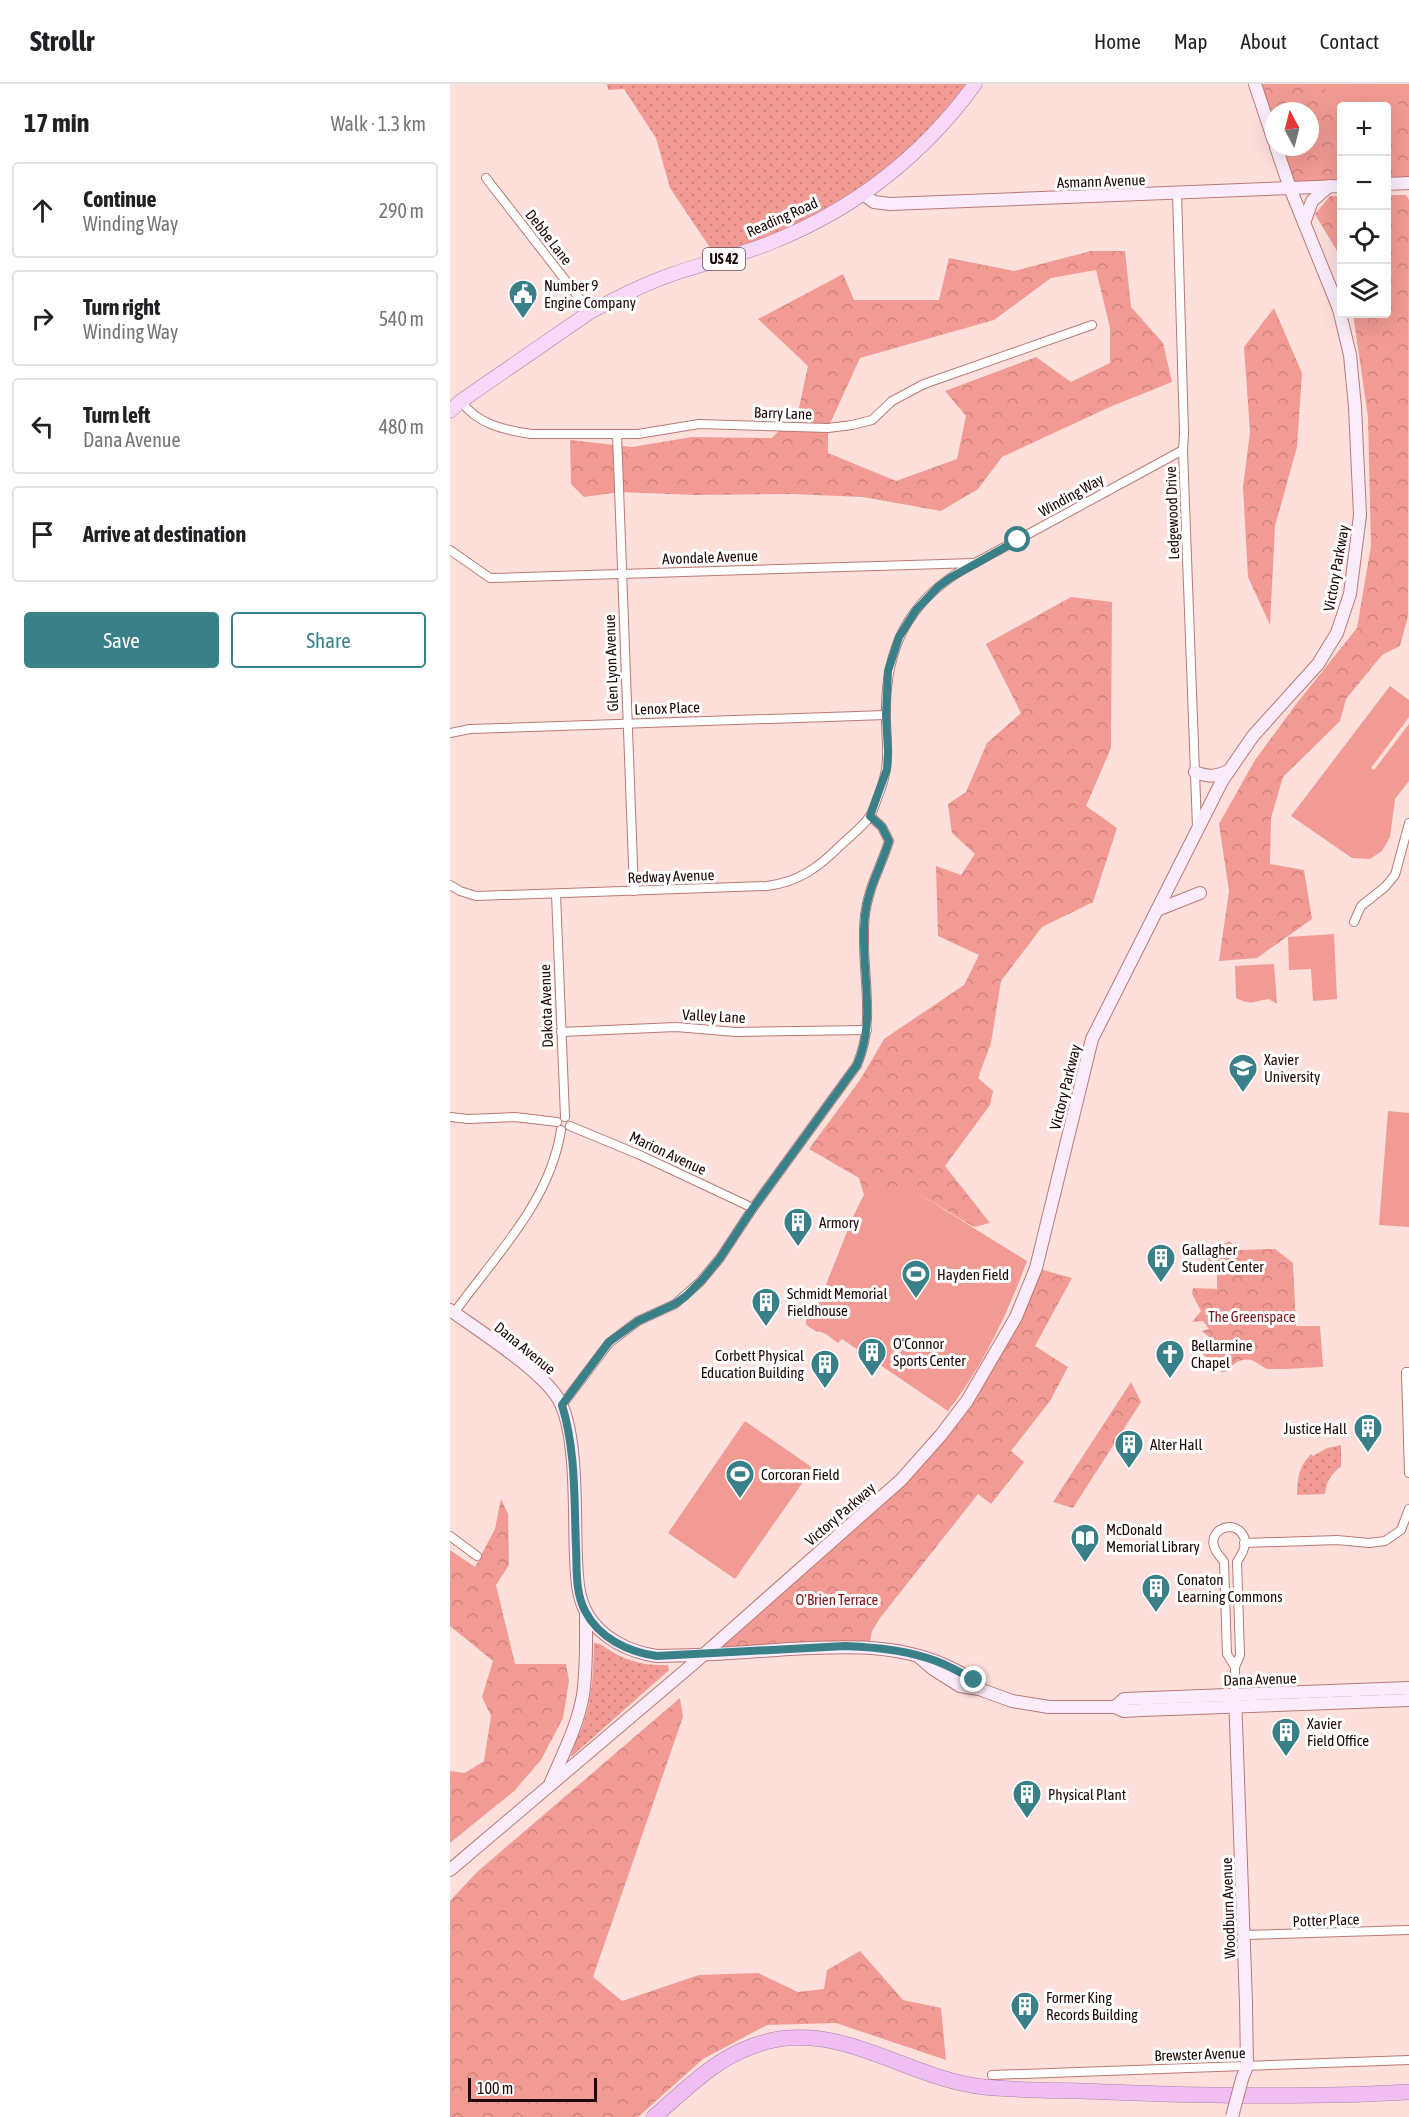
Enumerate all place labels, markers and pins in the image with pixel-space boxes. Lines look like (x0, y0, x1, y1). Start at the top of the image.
place label: Number 9 Engine Company (544, 277, 636, 311)
public building icon: Number 9 Engine Company (507, 278, 539, 320)
place label: Xavier University (1264, 1051, 1320, 1085)
school or university icon: Xavier University (1227, 1052, 1259, 1094)
building icon: Armory (782, 1206, 814, 1248)
place label: Armory (819, 1214, 859, 1231)
place label: Gallagher Student Center (1182, 1241, 1264, 1275)
building icon: Gallagher Student Center (1145, 1242, 1177, 1284)
sports icon: Hayden Field (900, 1258, 932, 1300)
place label: Hayden Field (937, 1266, 1009, 1283)
place label: Schmidt Memorial Fieldhouse (787, 1285, 887, 1319)
building icon: Schmidt Memorial Fieldhouse (750, 1286, 782, 1328)
place label: O'Connor Sports Center (893, 1335, 966, 1369)
building icon: O'Connor Sports Center (856, 1336, 888, 1378)
place label: Bellarmine Chapel (1191, 1337, 1253, 1371)
church icon: Bellarmine Chapel (1154, 1338, 1186, 1380)
place label: Corbett Physical Education Building (701, 1347, 805, 1381)
building icon: Corbett Physical Education Building (809, 1348, 841, 1390)
building icon: Justice Hall (1352, 1412, 1384, 1454)
place label: Justice Hall (1284, 1420, 1347, 1437)
building icon: Alter Hall (1113, 1428, 1145, 1470)
place label: Alter Hall (1150, 1436, 1202, 1453)
sports icon: Corcoran Field (724, 1458, 756, 1500)
place label: Corcoran Field (761, 1466, 840, 1483)
place label: McDonald Memorial Library (1106, 1521, 1200, 1555)
library icon: McDonald Memorial Library (1069, 1522, 1101, 1564)
place label: Conaton Learning Commons (1177, 1571, 1283, 1605)
building icon: Conaton Learning Commons (1140, 1572, 1172, 1614)
place label: Xavier Field Office (1307, 1715, 1369, 1749)
building icon: Xavier Field Office (1270, 1716, 1302, 1758)
building icon: Physical Plant (1011, 1778, 1043, 1820)
place label: Physical Plant (1048, 1786, 1126, 1803)
place label: Former King Records Building (1046, 1989, 1138, 2023)
building icon: Former King Records Building (1009, 1990, 1041, 2032)

